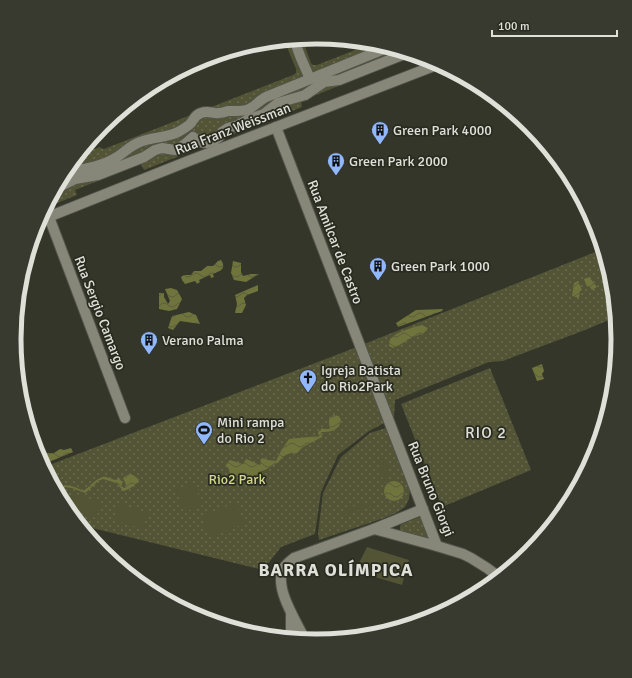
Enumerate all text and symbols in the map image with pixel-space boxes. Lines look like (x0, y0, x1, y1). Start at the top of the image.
scale bar (492, 12, 617, 38)
text: 100 m (498, 19, 530, 34)
street label: Rua Franz Weissman (173, 99, 293, 159)
building icon: Green Park 4000 (370, 120, 390, 145)
place label: Green Park 4000 (393, 122, 492, 139)
building icon: Green Park 2000 (326, 151, 346, 176)
place label: Green Park 2000 (349, 153, 448, 170)
street label: Rua Amilcar de Castro (303, 178, 367, 306)
street label: Rua Sergio Camargo (70, 254, 130, 372)
building icon: Green Park 1000 (368, 256, 388, 281)
place label: Green Park 1000 (391, 258, 490, 275)
building icon: Verano Palma (139, 330, 159, 355)
place label: Verano Palma (162, 332, 244, 349)
place label: Igreja Batista do Rio2Park (321, 362, 401, 395)
church icon: Igreja Batista do Rio2Park (298, 368, 318, 393)
place label: Mini rampa do Rio 2 (217, 414, 284, 447)
sports icon: Mini rampa do Rio 2 (194, 420, 214, 445)
district label: RIO 2 (465, 423, 507, 443)
street label: Rua Bruno Giorgi (404, 439, 458, 539)
park label: Rio2 Park (208, 471, 266, 488)
district label: BARRA OLÍMPICA (259, 559, 413, 581)

